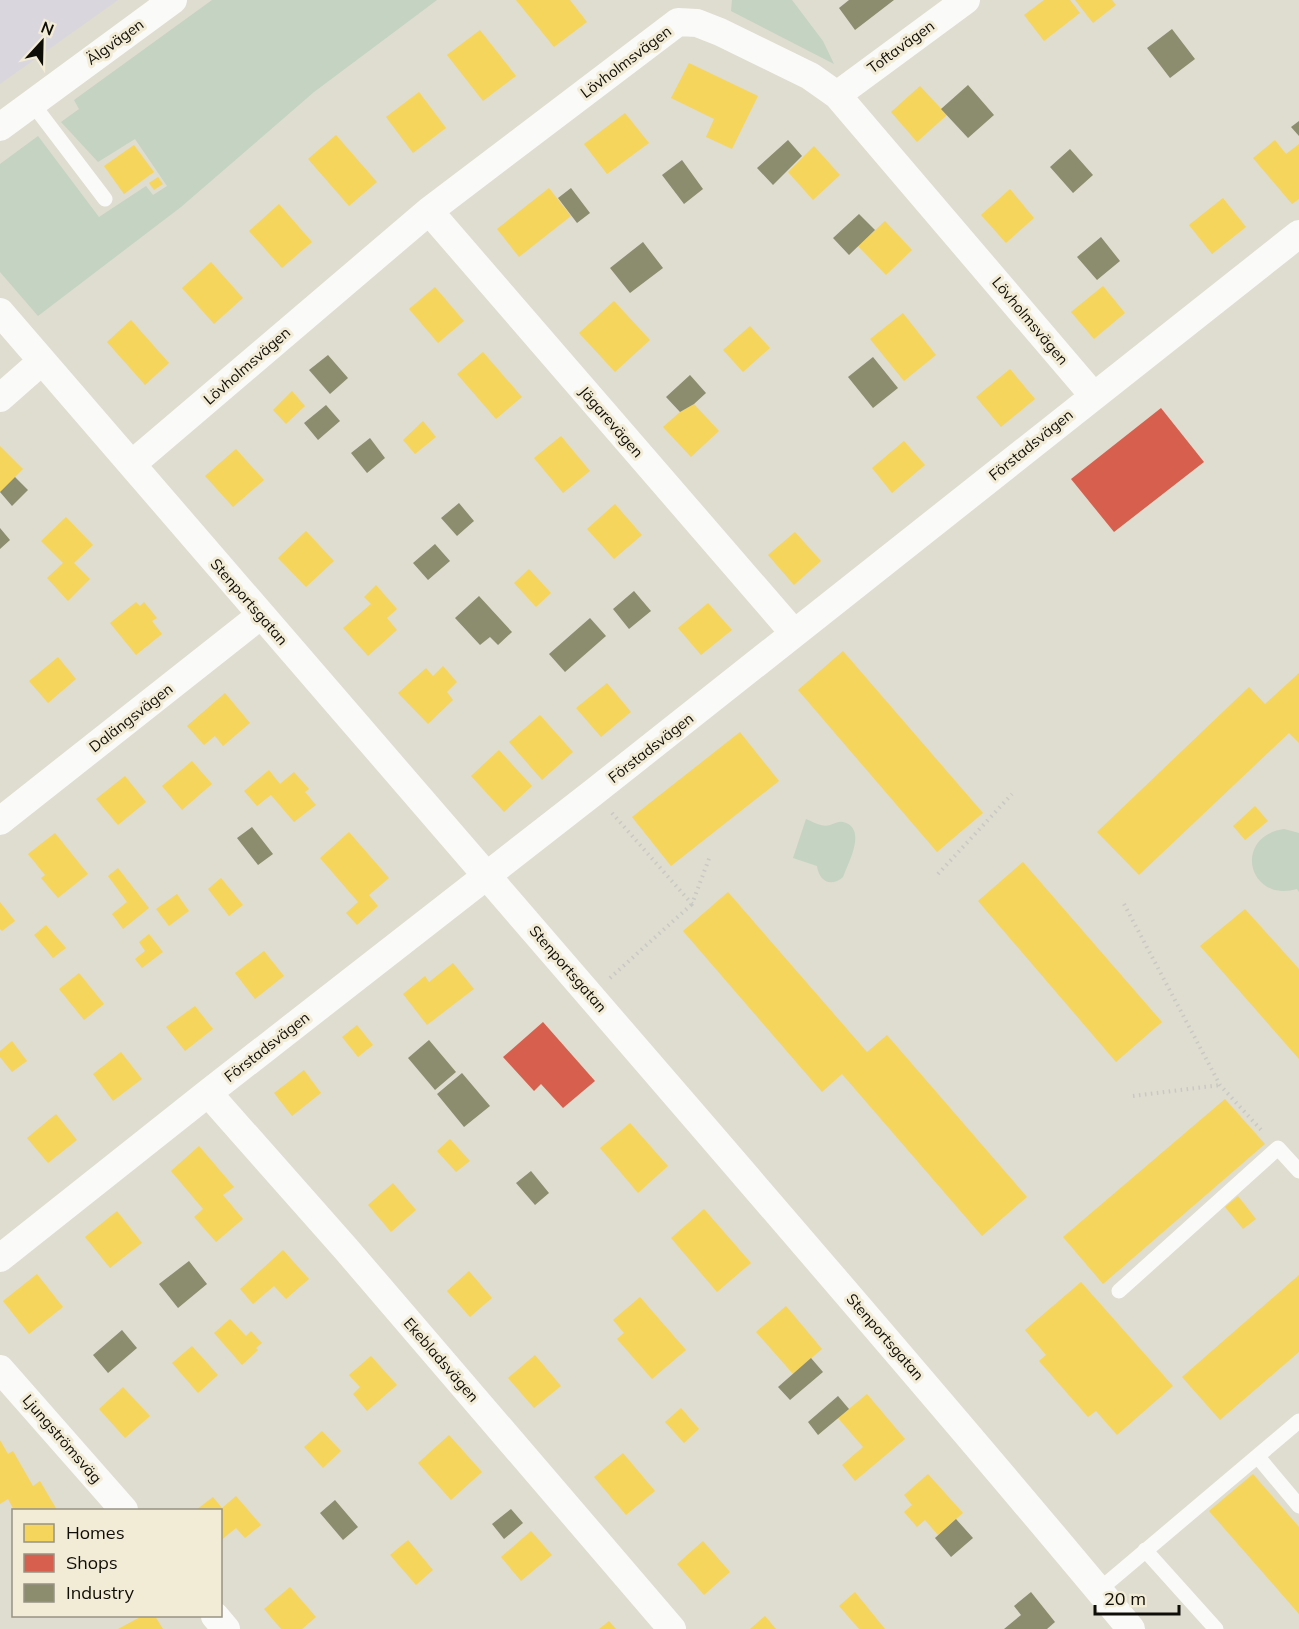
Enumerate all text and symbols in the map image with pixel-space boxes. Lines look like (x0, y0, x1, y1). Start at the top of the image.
north arrow (12, 12, 72, 72)
street label: Älgvägen (82, 14, 147, 69)
street label: Toftavägen (863, 16, 938, 77)
text: N (38, 17, 57, 40)
street label: Lövholmsvägen (577, 21, 675, 102)
street label: Lövholmsvägen (988, 273, 1073, 368)
street label: Lövholmsvägen (199, 323, 294, 409)
street label: Jägarevägen (575, 382, 648, 461)
street label: Förstadsvägen (985, 405, 1077, 484)
street label: Stenportsgatan (207, 554, 292, 649)
street label: Dalängsvägen (85, 679, 176, 756)
street label: Förstadsvägen (604, 708, 697, 787)
street label: Stenportsgatan (526, 921, 611, 1016)
street label: Förstadsvägen (220, 1007, 313, 1086)
street label: Stenportsgatan (843, 1289, 928, 1384)
street label: Ekebladsvägen (400, 1314, 483, 1406)
street label: Ljungströmsväg (19, 1390, 106, 1487)
legend (12, 1509, 222, 1617)
text: Homes (66, 1521, 125, 1544)
text: Shops (66, 1551, 118, 1574)
scale bar (1095, 1578, 1179, 1616)
text: Industry (66, 1581, 135, 1604)
text: 20 m (1104, 1587, 1146, 1610)

